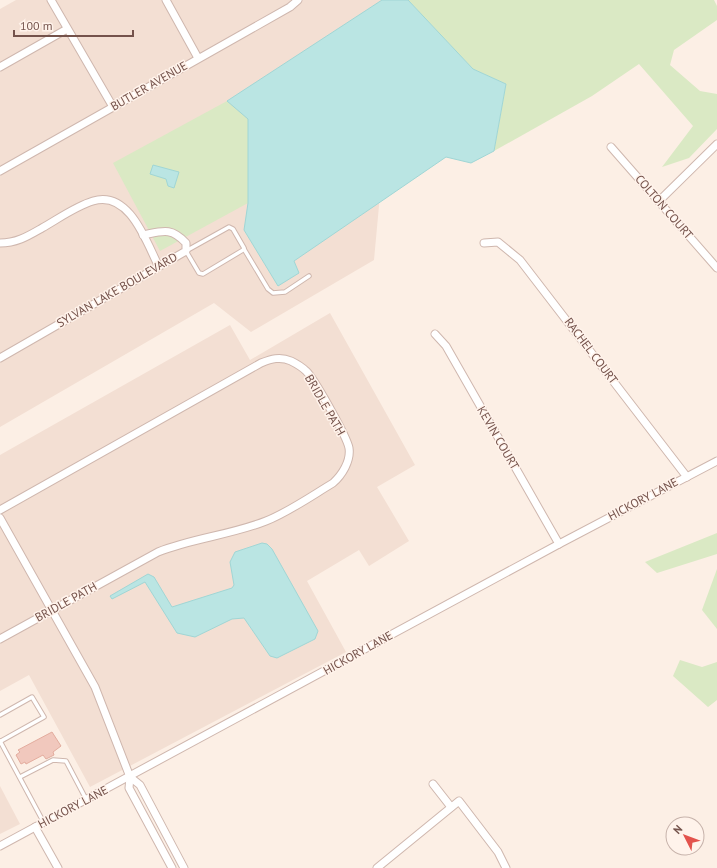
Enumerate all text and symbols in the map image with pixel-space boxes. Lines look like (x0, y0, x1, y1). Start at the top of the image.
scale bar (14, 12, 133, 38)
text: 100 m (20, 18, 53, 33)
street label: BUTLER AVENUE (108, 58, 190, 114)
street label: COLTON COURT (632, 171, 697, 242)
street label: SYLVAN LAKE BOULEVARD (54, 249, 180, 330)
street label: RACHEL COURT (562, 314, 621, 387)
street label: BRIDLE PATH (302, 371, 349, 438)
street label: KEVIN COURT (474, 403, 523, 473)
street label: HICKORY LANE (605, 474, 680, 523)
street label: BRIDLE PATH (32, 578, 99, 625)
street label: HICKORY LANE (320, 627, 395, 678)
street label: HICKORY LANE (35, 782, 110, 831)
north arrow (665, 816, 705, 856)
text: N (670, 822, 685, 837)

